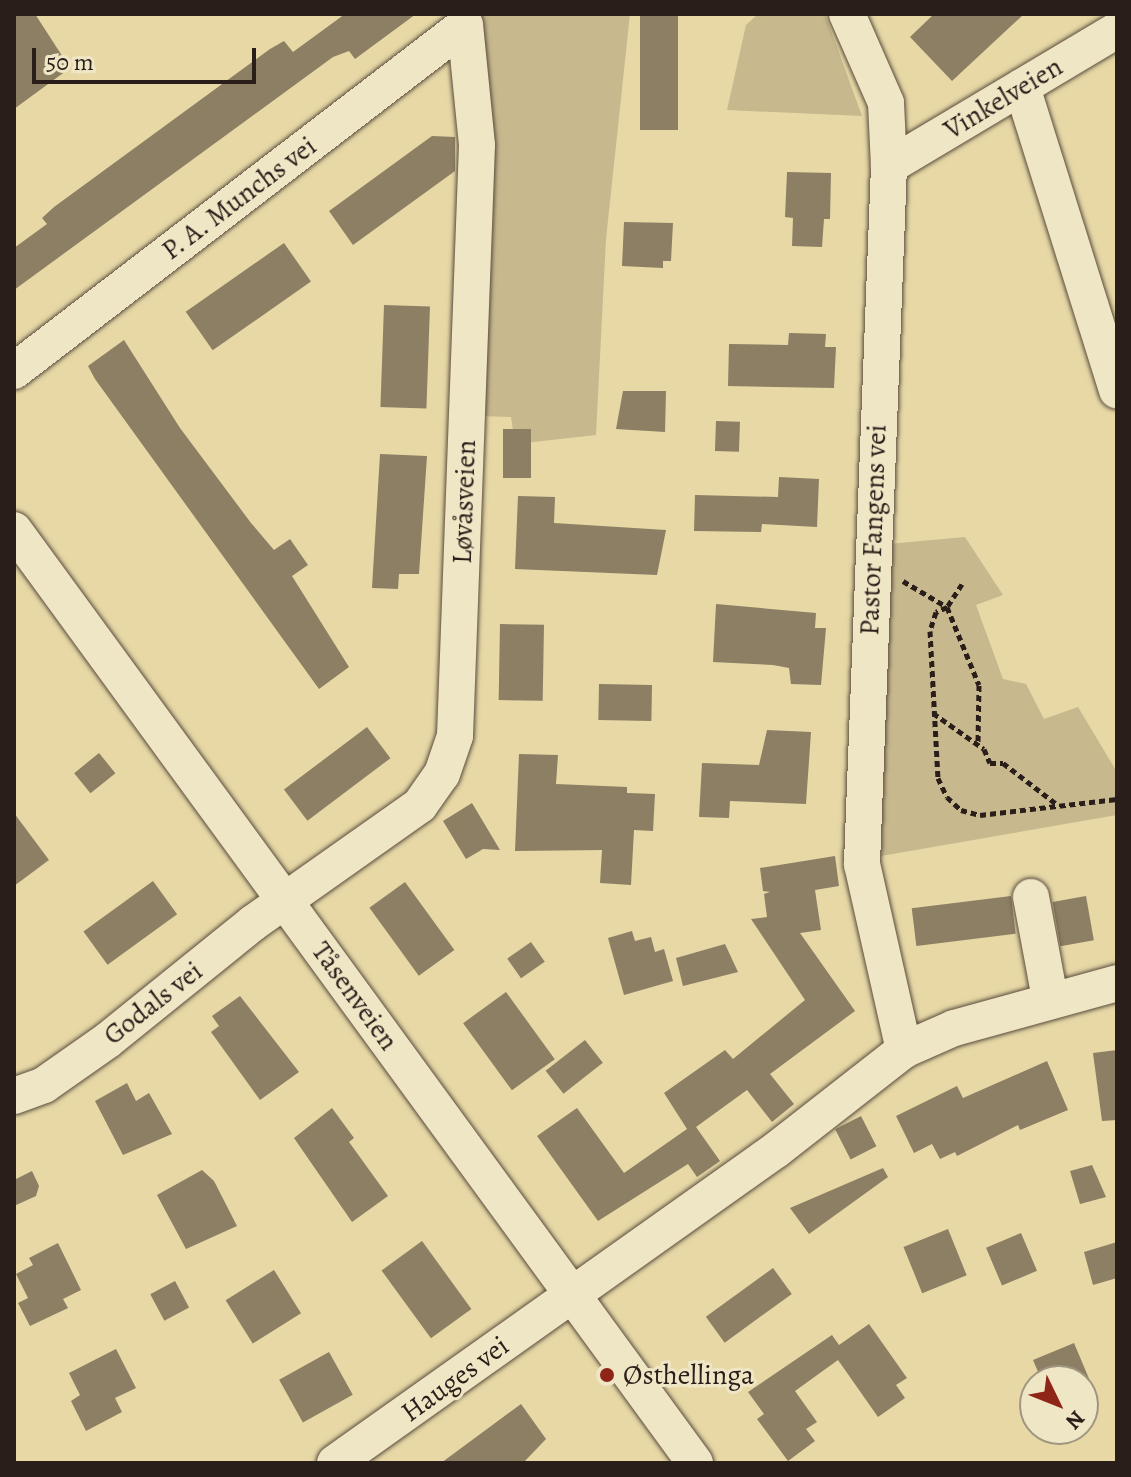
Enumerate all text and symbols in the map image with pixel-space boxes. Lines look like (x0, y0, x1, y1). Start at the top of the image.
scale bar (36, 32, 260, 82)
text: 50 m (46, 46, 94, 78)
street label: Vinkelveien (938, 50, 1068, 146)
street label: P. A. Munchs vei (155, 129, 323, 267)
street label: Pastor Fangens vei (853, 424, 893, 636)
street label: Løvåsveien (445, 439, 483, 565)
street label: Tåsenveien (304, 935, 406, 1057)
street label: Godals vei (97, 954, 209, 1052)
street label: Hauges vei (395, 1329, 515, 1429)
place label: Østhellinga (623, 1358, 754, 1392)
north arrow (1019, 1365, 1099, 1445)
marker: Østhellinga (598, 1366, 616, 1384)
text: N (1059, 1404, 1092, 1436)

